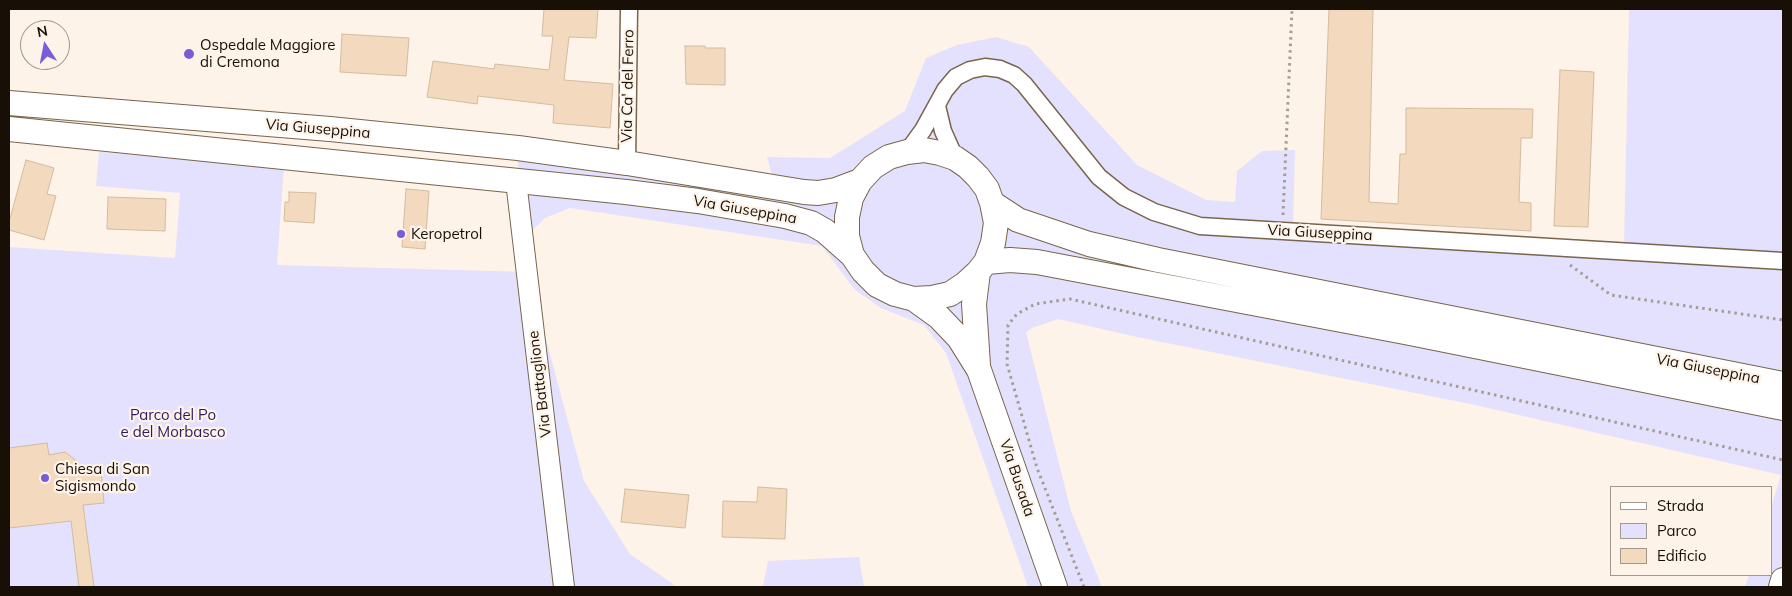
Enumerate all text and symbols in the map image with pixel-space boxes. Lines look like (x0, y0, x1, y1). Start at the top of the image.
north arrow (20, 20, 70, 70)
text: N (35, 21, 49, 41)
street label: Via Ca' del Ferro (618, 29, 638, 143)
place label: Ospedale Maggiore di Cremona (200, 36, 335, 71)
marker: Ospedale Maggiore di Cremona (182, 47, 196, 61)
street label: Via Giuseppina (265, 115, 371, 143)
street label: Via Giuseppina (692, 192, 798, 228)
street label: Via Giuseppina (1267, 221, 1373, 245)
place label: Keropetrol (411, 225, 482, 243)
marker: Keropetrol (395, 228, 407, 240)
street label: Via Battaglione (525, 330, 555, 438)
street label: Via Giuseppina (1655, 350, 1761, 388)
park label: Parco del Po e del Morbasco (121, 406, 225, 441)
street label: Via Busada (995, 437, 1039, 519)
place label: Chiesa di San Sigismondo (55, 460, 150, 495)
marker: Chiesa di San Sigismondo (39, 472, 51, 484)
legend (1610, 486, 1772, 576)
text: Strada (1657, 496, 1704, 515)
text: Parco (1657, 521, 1697, 540)
text: Edificio (1657, 546, 1707, 565)

